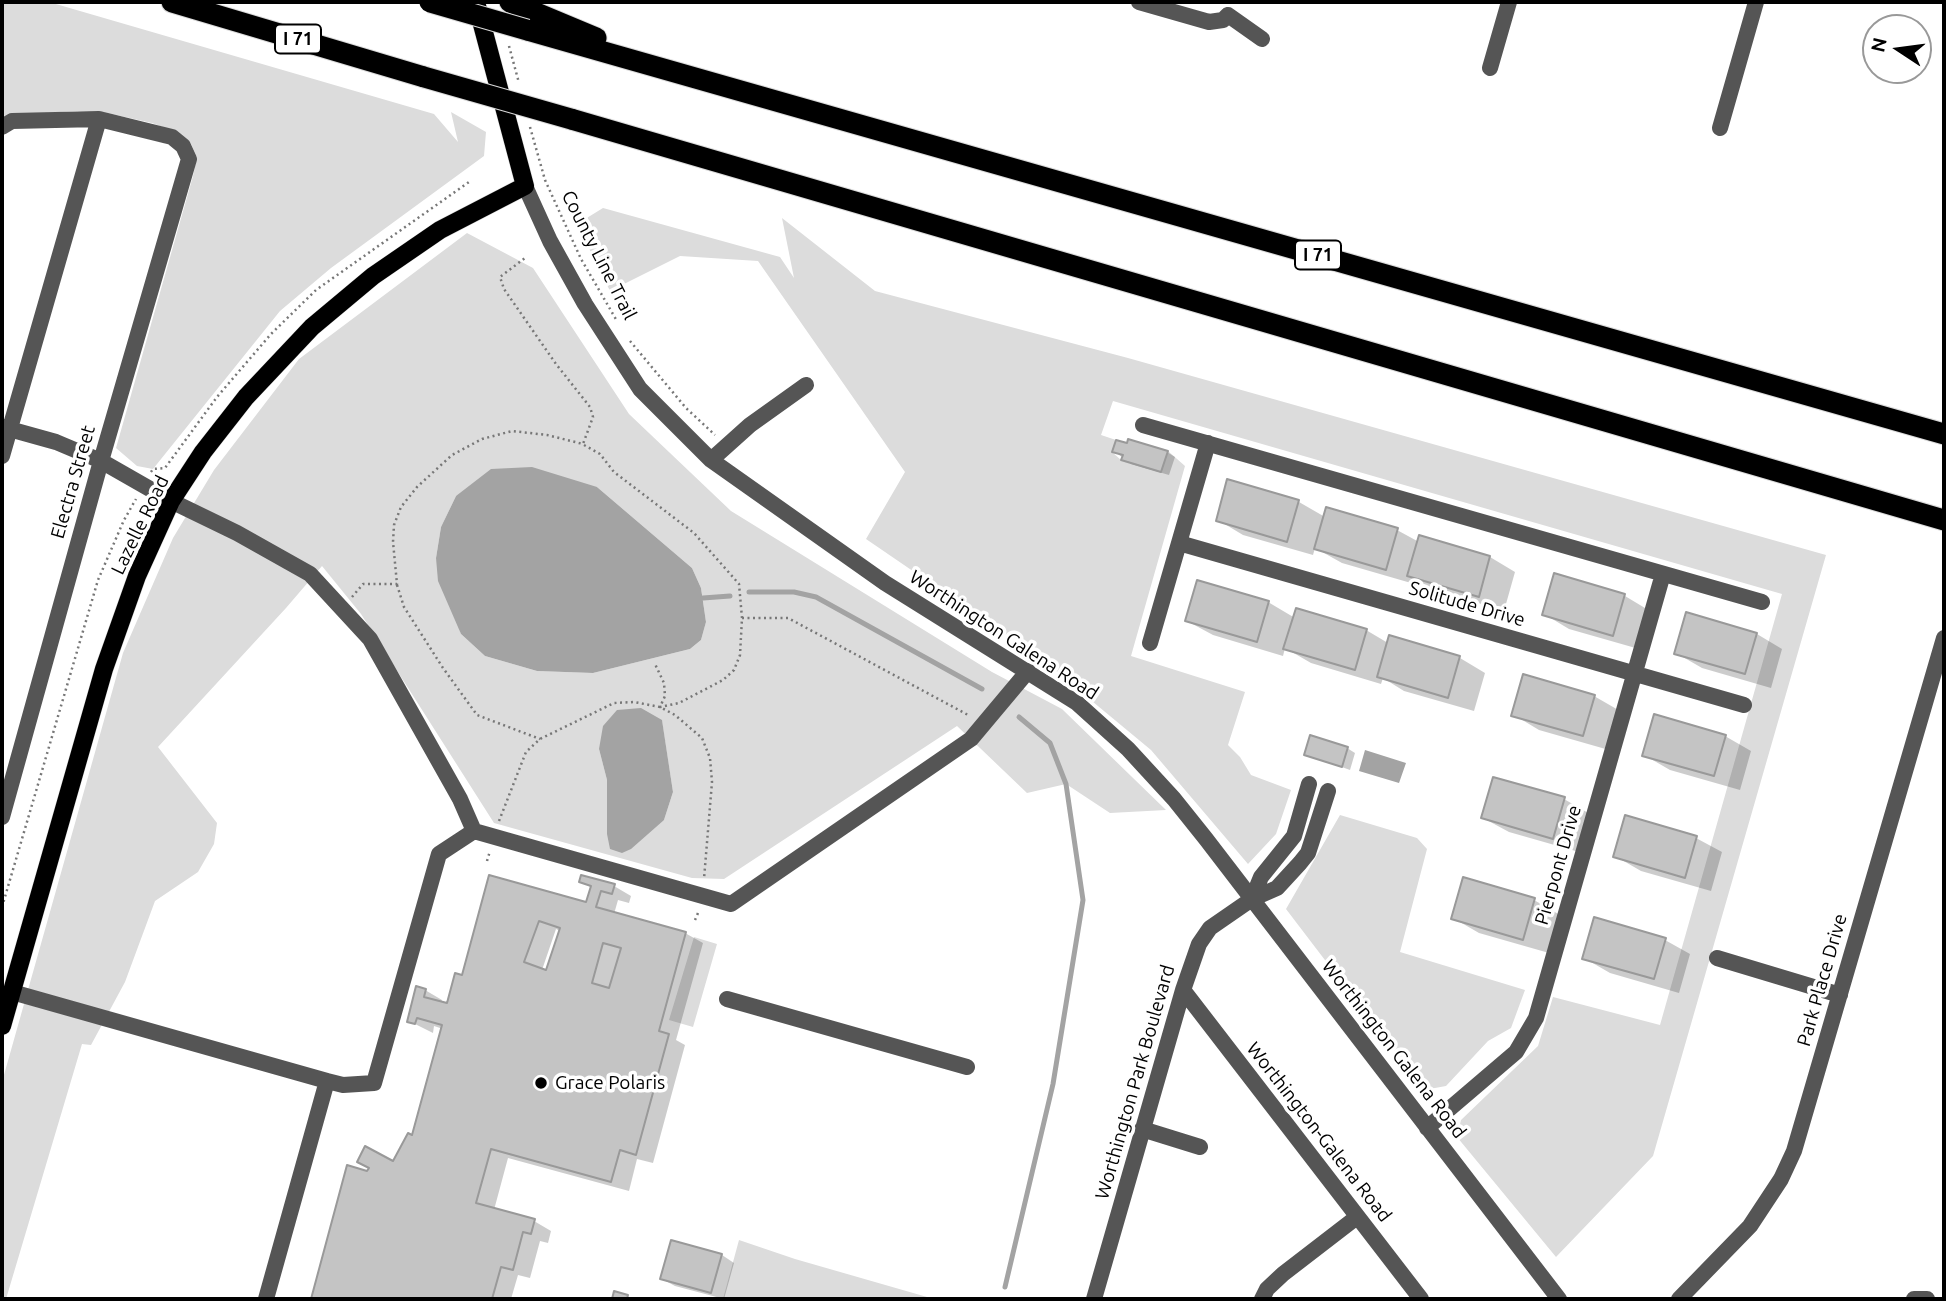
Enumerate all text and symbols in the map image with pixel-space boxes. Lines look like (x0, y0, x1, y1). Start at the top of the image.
north arrow (1862, 14, 1932, 84)
road number: I 71 (275, 24, 321, 54)
text: N (1866, 35, 1891, 54)
street label: County Line Trail (557, 187, 641, 323)
road number: I 71 (1295, 241, 1341, 270)
street label: Electra Street (46, 423, 100, 541)
street label: Lazelle Road (106, 472, 174, 578)
street label: Worthington Galena Road (905, 565, 1103, 705)
street label: Solitude Drive (1406, 577, 1528, 631)
street label: Pierpont Drive (1530, 803, 1586, 927)
street label: Park Place Drive (1792, 911, 1852, 1049)
street label: Worthington Galena Road (1317, 955, 1471, 1143)
street label: Worthington Park Boulevard (1091, 962, 1179, 1202)
street label: Worthington-Galena Road (1242, 1038, 1396, 1226)
place label: Grace Polaris (555, 1072, 665, 1094)
marker: Grace Polaris (533, 1075, 549, 1091)

